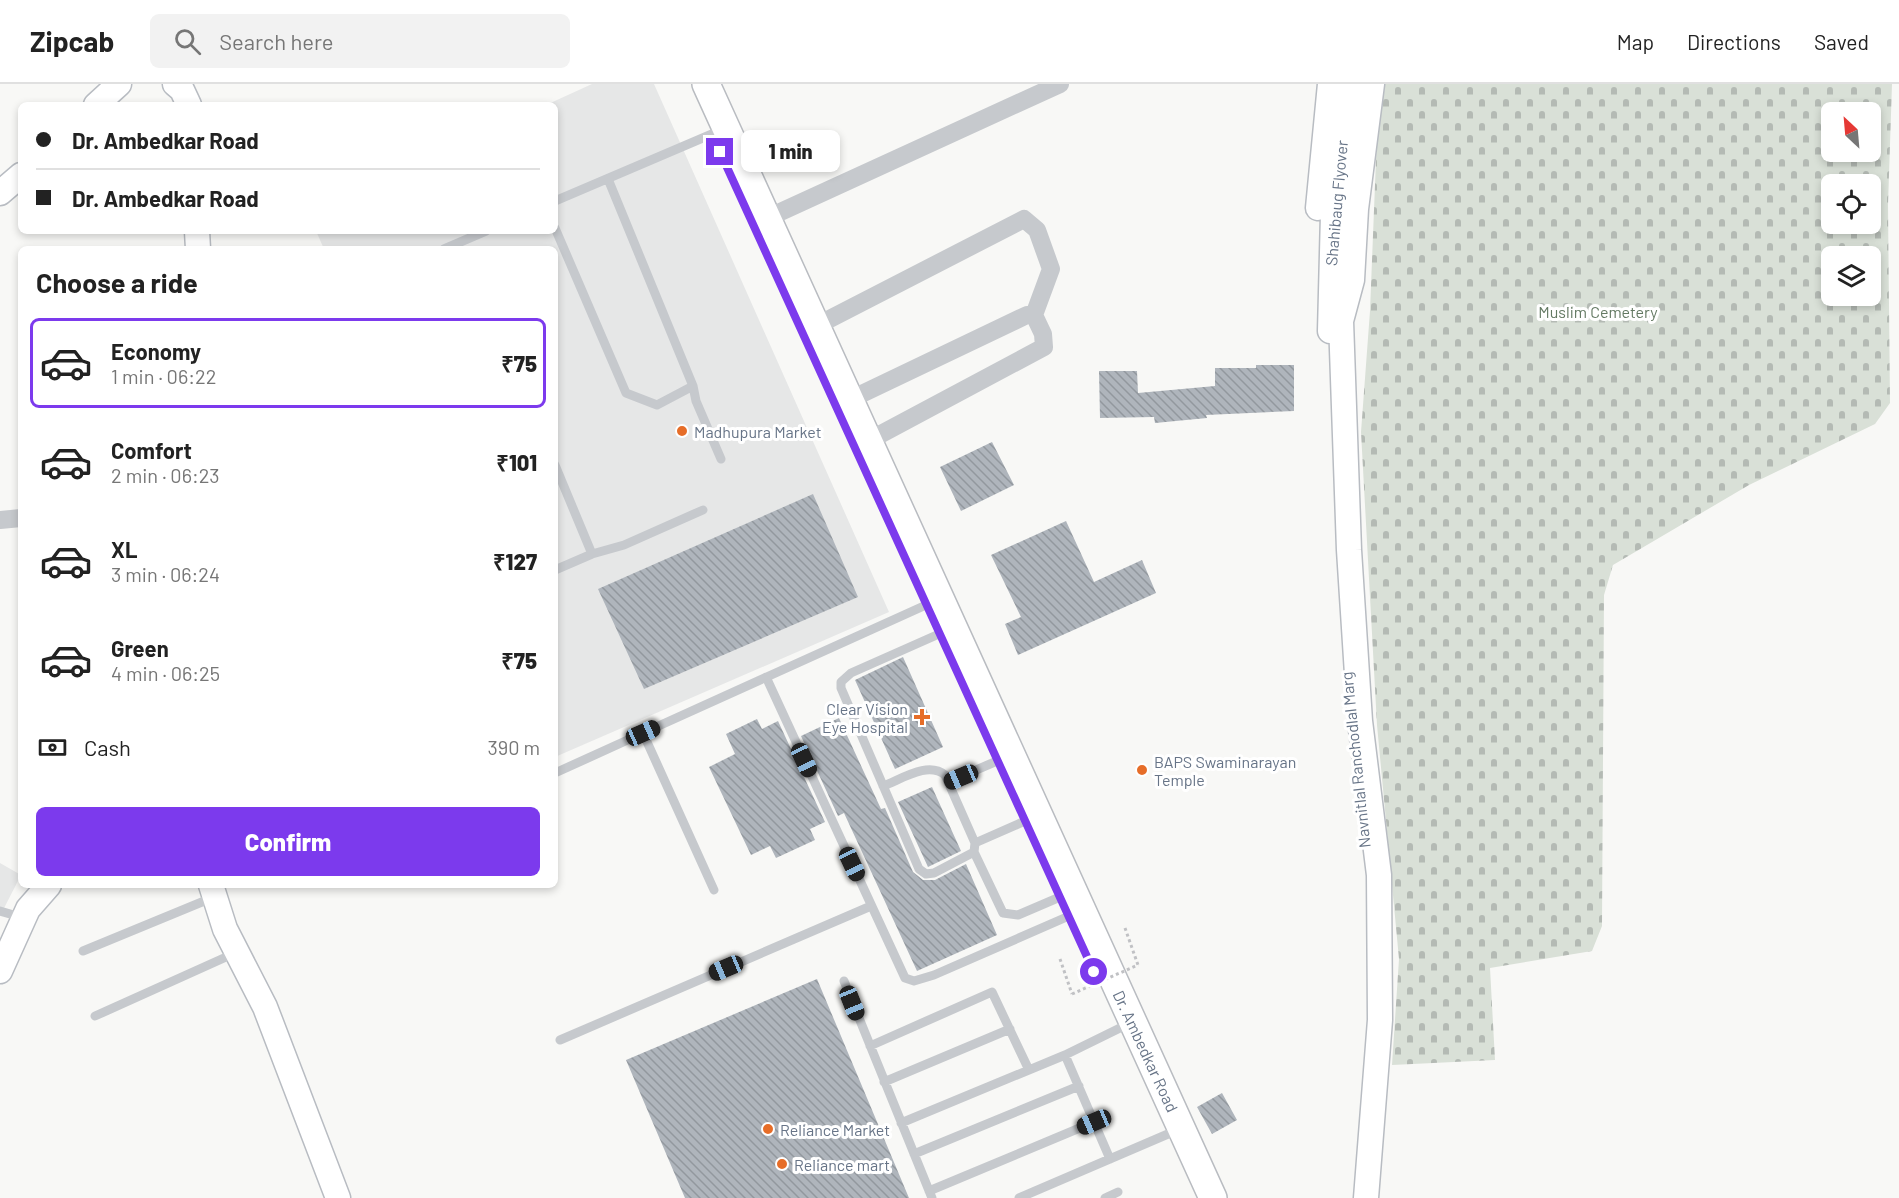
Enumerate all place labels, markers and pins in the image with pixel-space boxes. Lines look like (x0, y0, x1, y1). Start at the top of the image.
place label: Madhupura Market (694, 422, 822, 441)
marker: Madhupura Market (675, 424, 689, 438)
place label: Clear Vision Eye Hospital (822, 699, 908, 736)
marker: Clear Vision Eye Hospital (913, 708, 931, 726)
place label: BAPS Swaminarayan Temple (1154, 752, 1296, 789)
marker: BAPS Swaminarayan Temple (1135, 763, 1149, 777)
place label: Reliance Market (780, 1120, 890, 1139)
marker: Reliance Market (761, 1122, 775, 1136)
place label: Reliance mart (794, 1155, 890, 1174)
marker: Reliance mart (775, 1157, 789, 1171)

